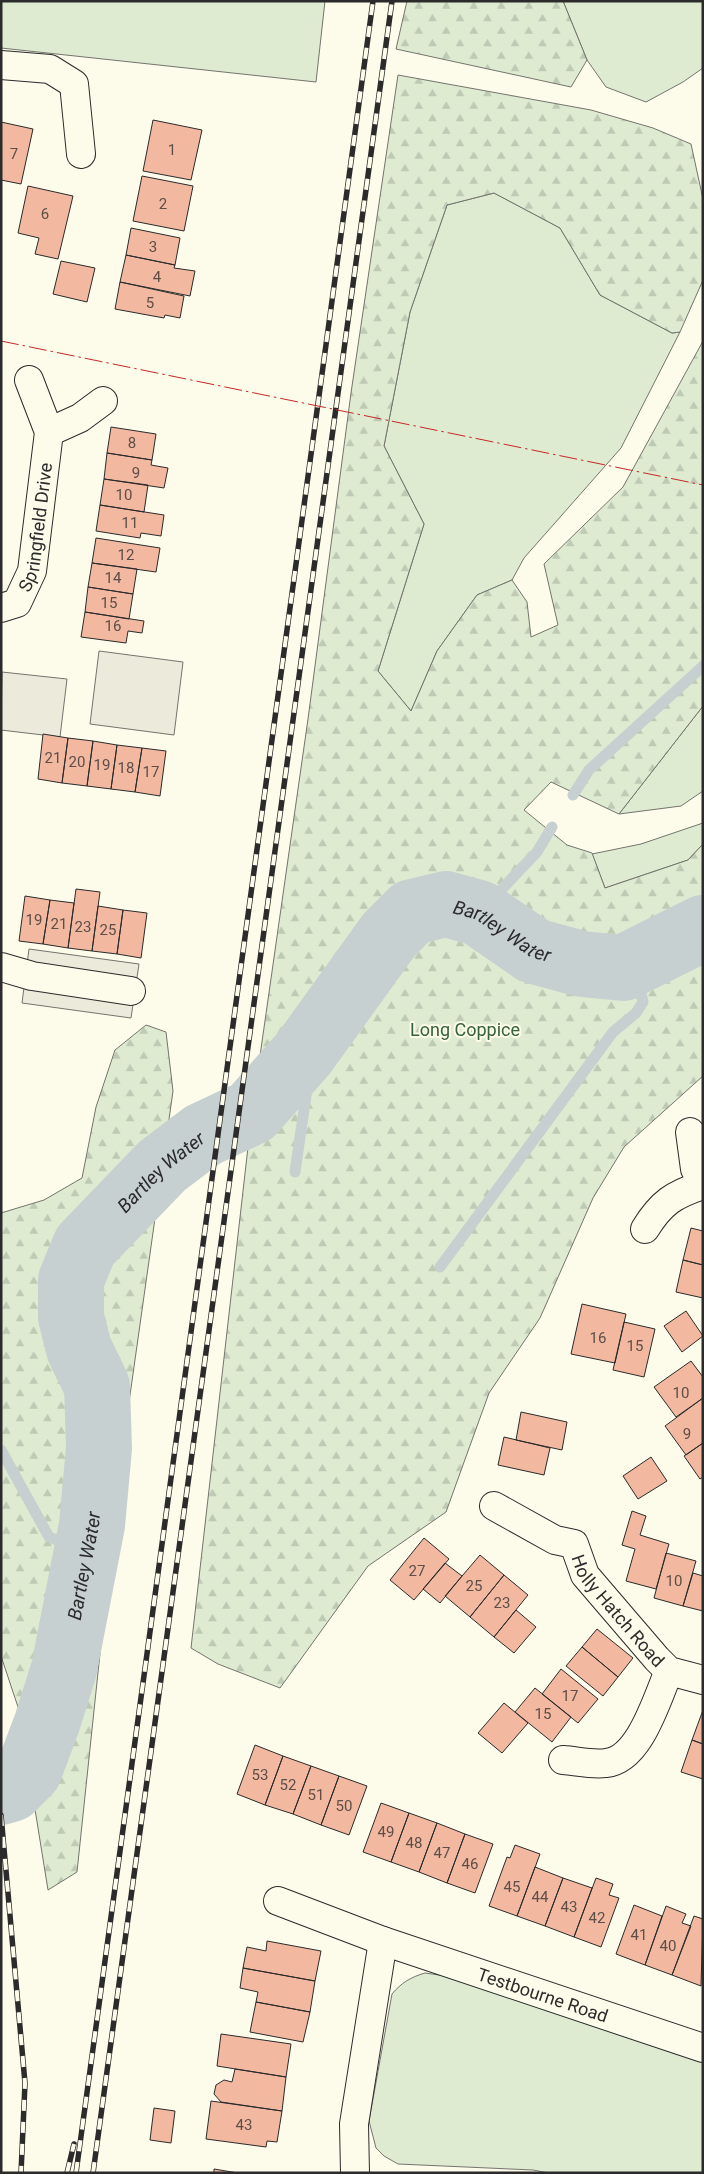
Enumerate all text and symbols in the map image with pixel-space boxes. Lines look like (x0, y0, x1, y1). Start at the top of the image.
house number: 1 (168, 141, 176, 159)
house number: 7 (10, 145, 18, 163)
house number: 2 (159, 195, 167, 213)
house number: 6 (41, 205, 49, 223)
house number: 3 (149, 238, 157, 256)
house number: 4 (153, 268, 162, 286)
house number: 5 (146, 294, 154, 312)
house number: 8 (128, 434, 136, 452)
street label: Springfield Drive (13, 461, 56, 595)
house number: 9 (132, 464, 140, 482)
house number: 10 (116, 486, 132, 504)
house number: 11 (122, 514, 138, 532)
house number: 12 (118, 546, 134, 564)
house number: 14 (105, 569, 122, 587)
house number: 15 (101, 594, 117, 612)
house number: 16 (105, 617, 121, 635)
house number: 21 (45, 749, 61, 767)
house number: 20 (69, 753, 85, 771)
house number: 19 (94, 756, 110, 774)
house number: 18 (118, 759, 134, 777)
house number: 17 (143, 763, 159, 781)
water label: Bartley Water (451, 895, 554, 967)
house number: 19 (26, 911, 42, 929)
house number: 21 (51, 915, 67, 933)
house number: 23 (75, 918, 91, 936)
house number: 25 (100, 921, 116, 939)
park label: Long Coppice (410, 1019, 520, 1040)
water label: Bartley Water (112, 1126, 210, 1217)
house number: 16 (590, 1329, 606, 1347)
house number: 15 (627, 1337, 643, 1355)
house number: 10 (673, 1384, 689, 1402)
house number: 9 (683, 1425, 691, 1443)
water label: Bartley Water (62, 1510, 105, 1622)
street label: Holly Hatch Road (568, 1551, 669, 1671)
house number: 27 (409, 1562, 425, 1580)
house number: 10 (666, 1572, 682, 1590)
house number: 25 (466, 1577, 482, 1595)
house number: 23 (494, 1594, 510, 1612)
house number: 17 (562, 1687, 578, 1705)
house number: 15 (535, 1705, 551, 1723)
house number: 53 (252, 1766, 268, 1784)
house number: 52 (280, 1776, 296, 1794)
house number: 51 (308, 1786, 324, 1804)
house number: 50 (336, 1797, 352, 1815)
house number: 49 (378, 1823, 394, 1841)
house number: 48 (406, 1834, 422, 1852)
house number: 47 (434, 1844, 450, 1862)
house number: 46 (462, 1855, 478, 1873)
house number: 45 (504, 1878, 520, 1896)
house number: 44 (532, 1888, 549, 1906)
house number: 43 (561, 1898, 577, 1916)
house number: 42 (589, 1909, 605, 1927)
house number: 41 (631, 1926, 647, 1944)
house number: 40 (660, 1937, 676, 1955)
street label: Testbourne Road (475, 1963, 611, 2026)
house number: 43 (236, 2116, 252, 2134)

